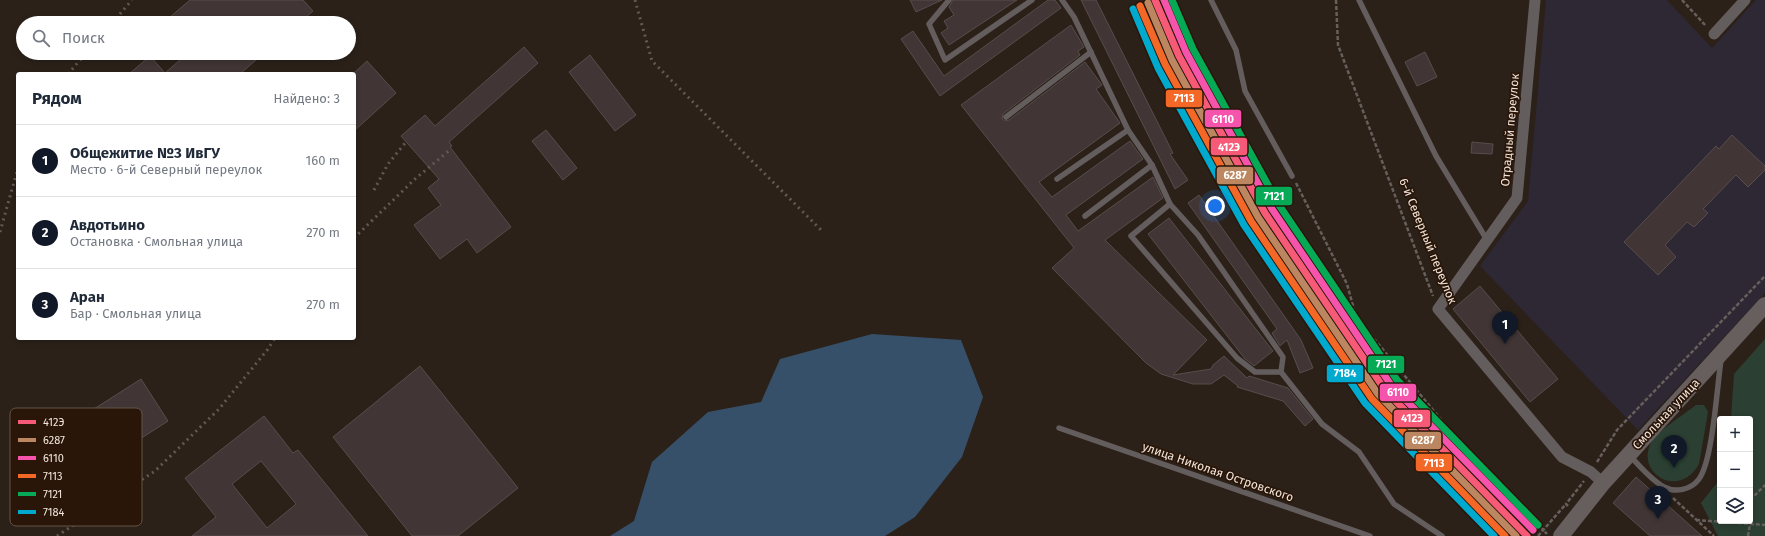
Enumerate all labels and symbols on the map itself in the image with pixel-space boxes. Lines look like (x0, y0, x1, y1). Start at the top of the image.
street label: Отрадный переулок (1498, 72, 1522, 187)
line badge: 7113 (1165, 89, 1203, 108)
text: 7113 (1174, 92, 1195, 105)
line badge: 6110 (1204, 109, 1242, 128)
text: 6110 (1212, 113, 1235, 126)
line badge: 412Э (1210, 137, 1248, 156)
text: 412Э (1218, 141, 1240, 154)
line badge: 6287 (1216, 166, 1254, 185)
text: 6287 (1223, 169, 1247, 182)
street label: 6-й Северный переулок (1396, 176, 1460, 307)
line badge: 7121 (1255, 186, 1293, 206)
text: 7121 (1264, 190, 1284, 203)
your location (1205, 196, 1225, 216)
pin: 1 (1492, 311, 1518, 344)
line badge: 7121 (1367, 355, 1405, 374)
text: 7121 (1376, 358, 1396, 371)
line badge: 7184 (1326, 364, 1364, 383)
text: 7184 (1334, 367, 1356, 380)
street label: Смольная улица (1630, 376, 1702, 452)
line badge: 6110 (1379, 383, 1417, 402)
text: 6110 (1387, 386, 1410, 399)
legend (10, 408, 142, 526)
line badge: 412Э (1393, 409, 1431, 428)
text: 412Э (1401, 412, 1423, 425)
text: 412Э (43, 416, 64, 429)
line badge: 6287 (1404, 431, 1442, 450)
text: 6287 (43, 434, 65, 447)
text: 6287 (1411, 434, 1435, 447)
pin: 2 (1661, 435, 1687, 468)
street label: улица Николая Островского (1140, 439, 1296, 505)
text: 6110 (43, 452, 64, 465)
line badge: 7113 (1415, 453, 1453, 472)
text: 7113 (1424, 457, 1445, 470)
text: 7113 (43, 470, 63, 483)
pin: 3 (1645, 486, 1671, 519)
text: 7121 (43, 488, 62, 501)
text: 7184 (43, 506, 65, 519)

